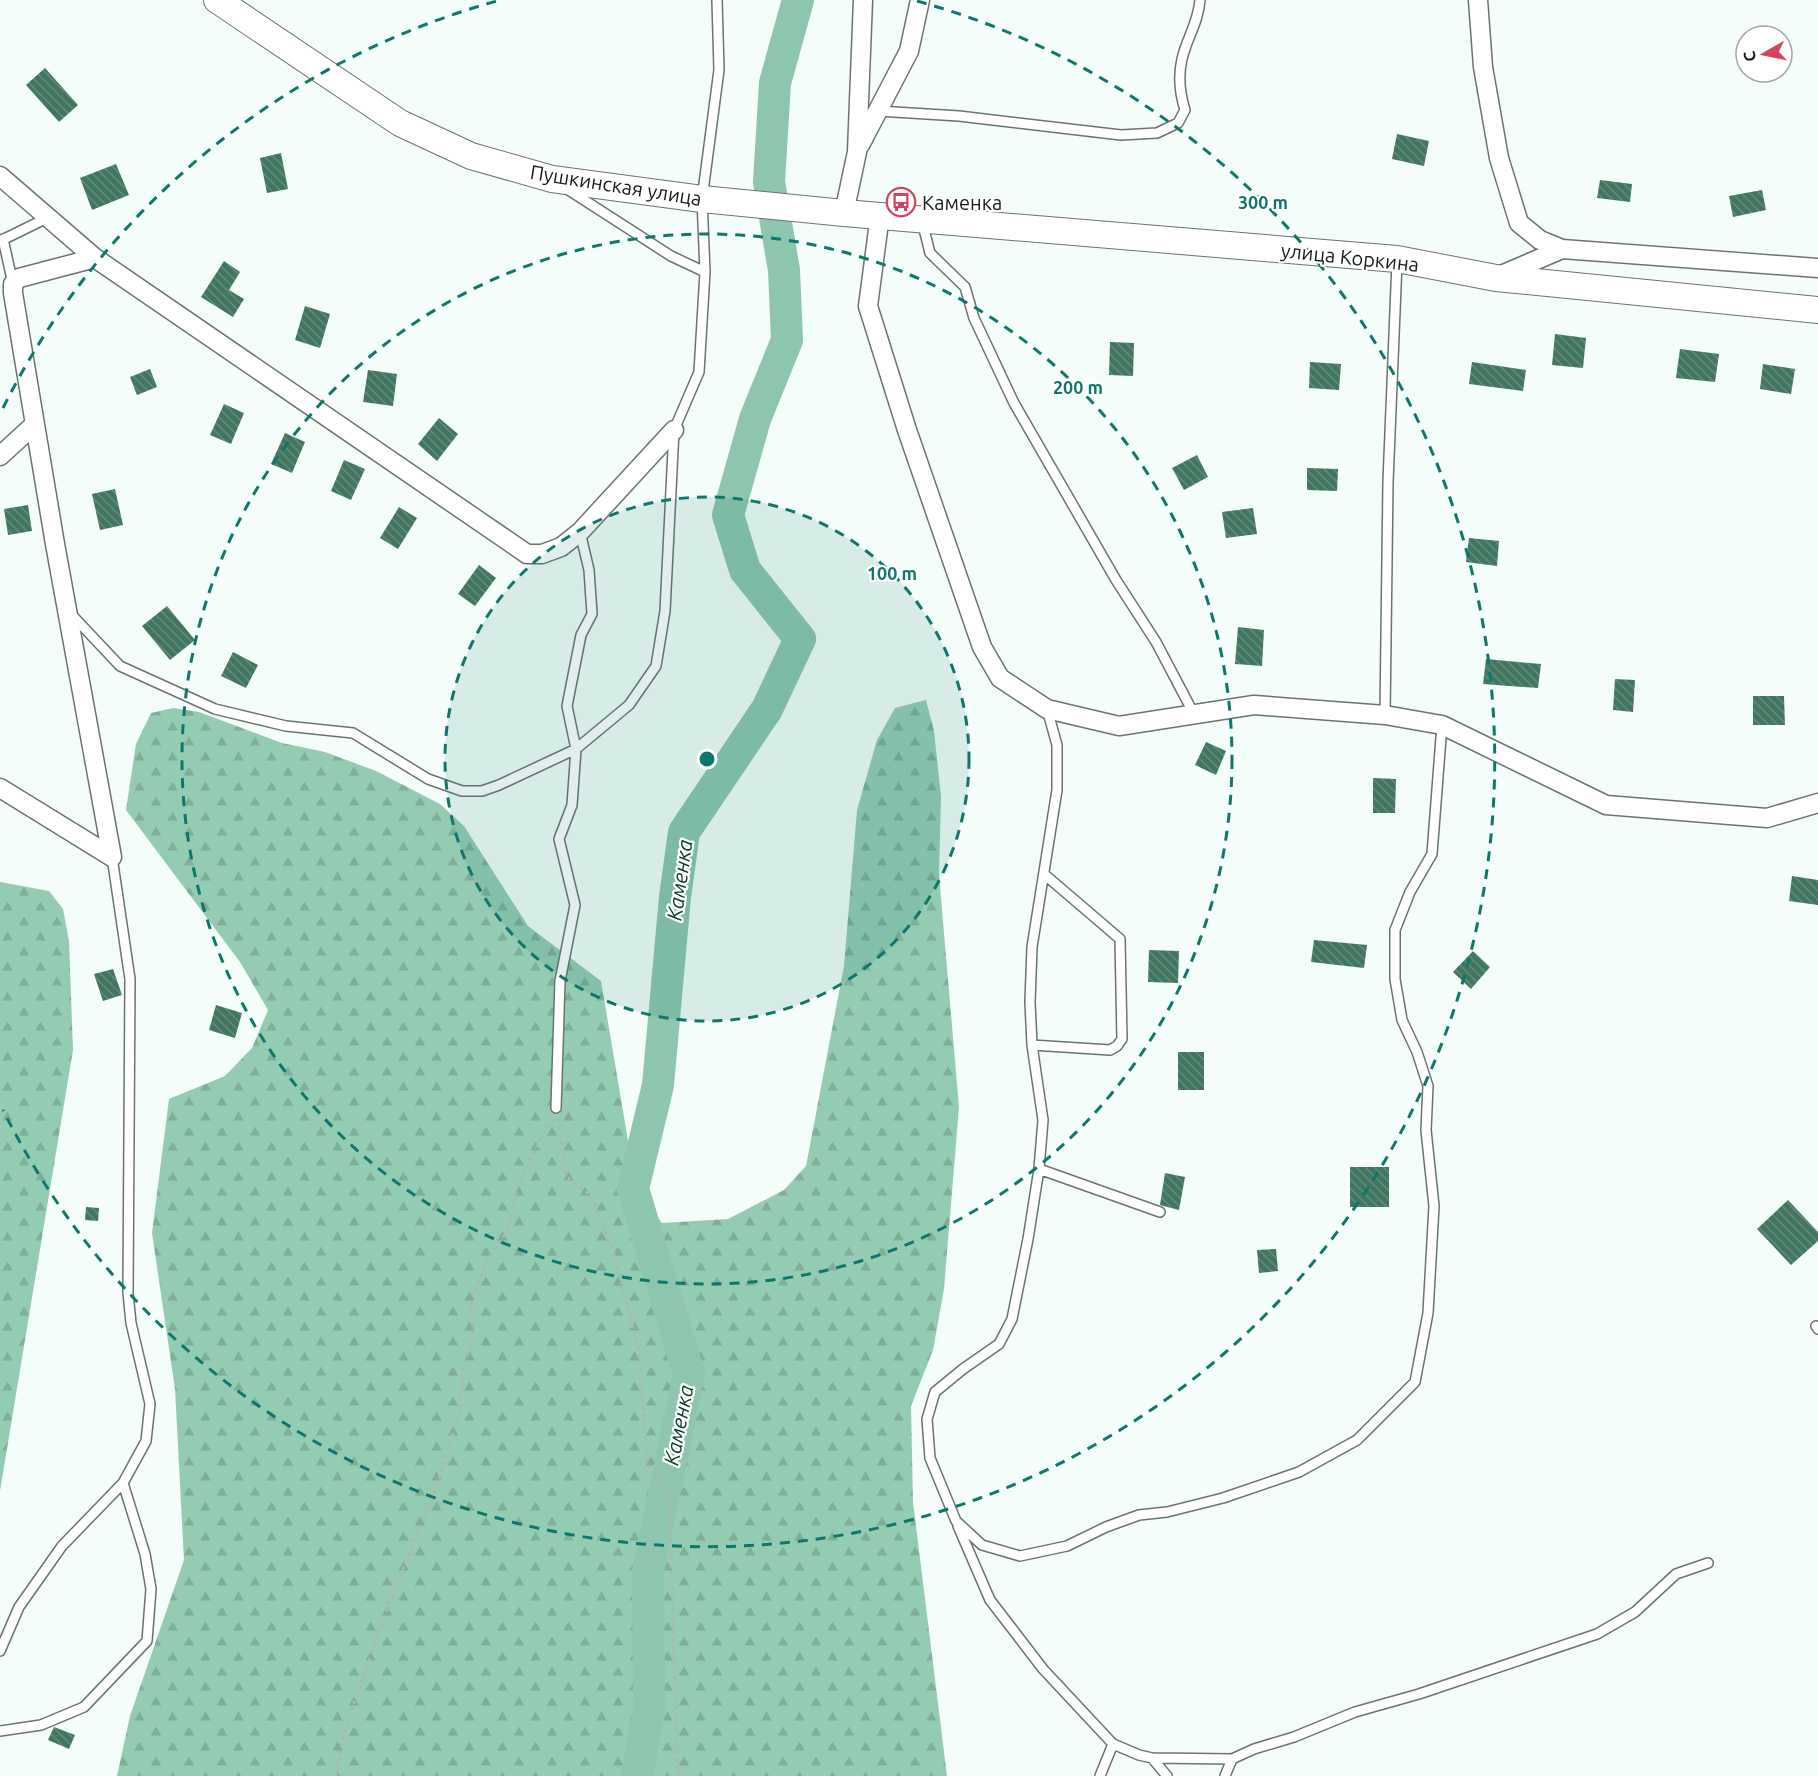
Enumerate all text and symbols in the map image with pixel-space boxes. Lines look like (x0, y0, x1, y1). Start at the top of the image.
north arrow (1734, 24, 1794, 84)
text: С (1739, 50, 1759, 63)
street label: Пушкинская улица (529, 160, 703, 210)
bus stop icon: Каменка (885, 186, 917, 218)
place label: Каменка (922, 191, 1002, 214)
text: 300 m (1238, 192, 1288, 212)
street label: улица Коркина (1280, 238, 1420, 276)
text: 200 m (1053, 377, 1103, 397)
text: 100 m (867, 563, 917, 583)
centre of rings (697, 749, 717, 769)
water label: Каменка (661, 838, 697, 922)
water label: Каменка (658, 1383, 698, 1467)

